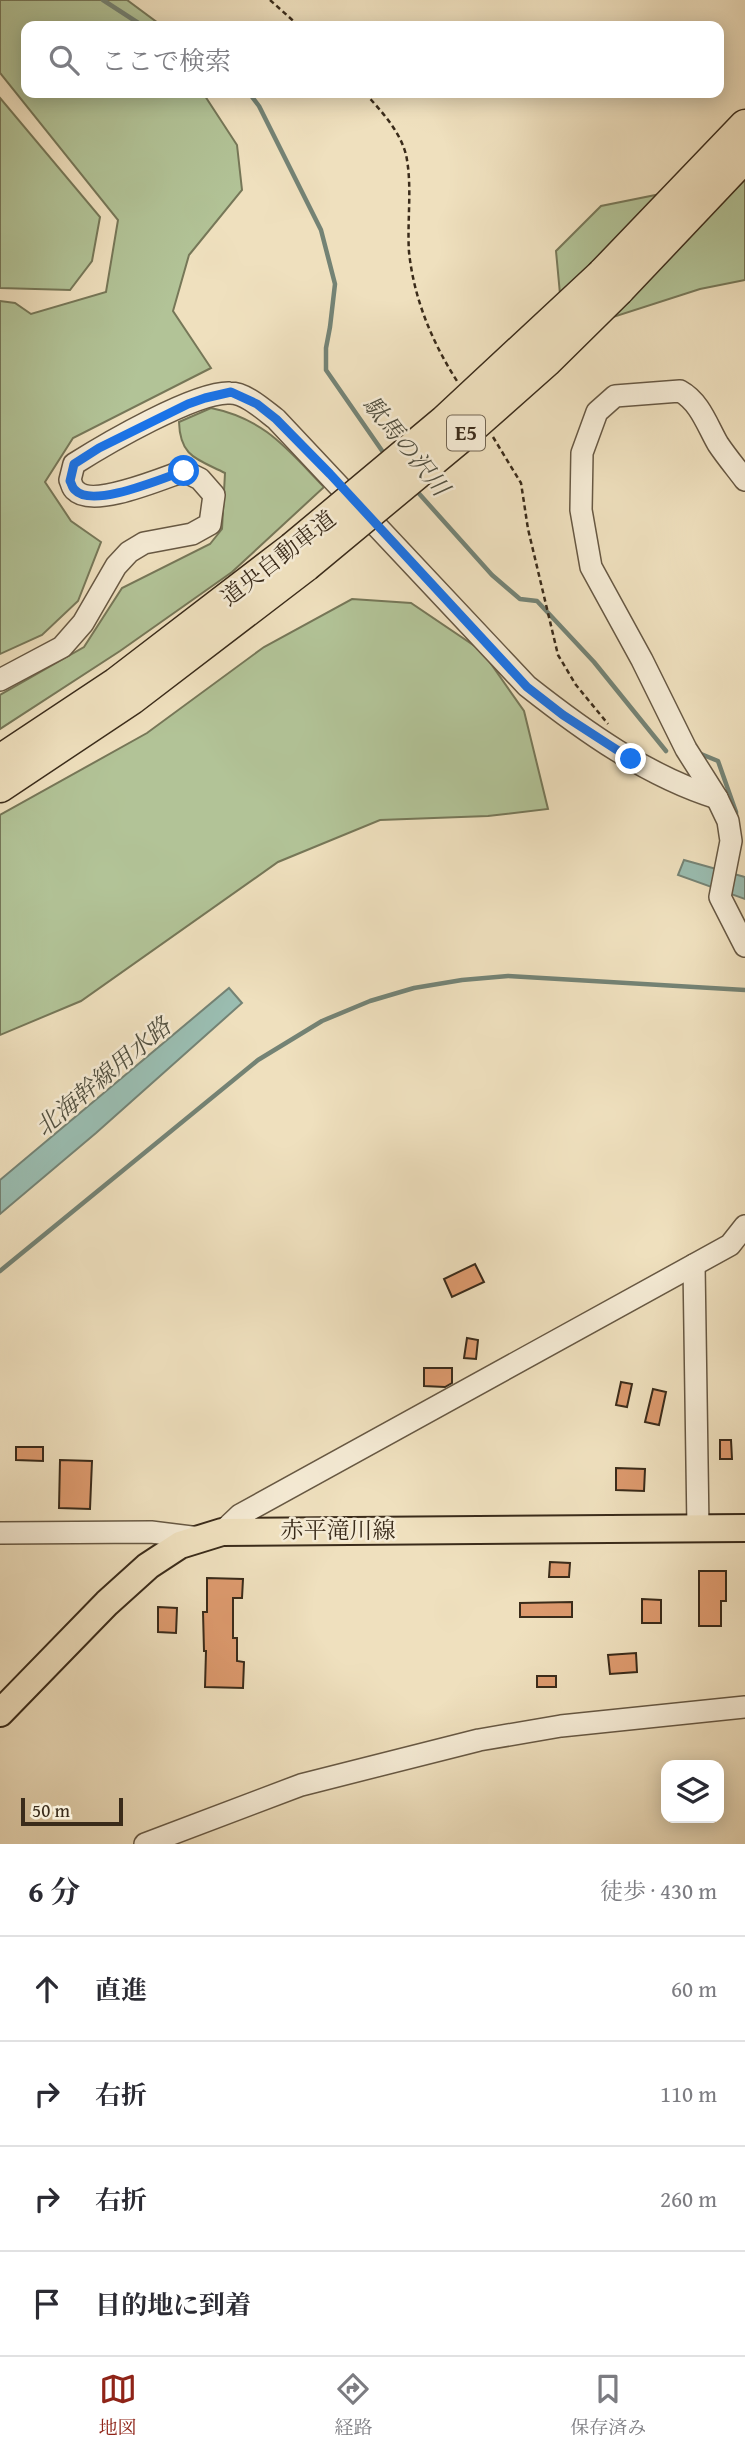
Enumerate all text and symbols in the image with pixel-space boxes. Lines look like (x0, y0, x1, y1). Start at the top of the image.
search box (21, 21, 724, 98)
icon: search (45, 41, 83, 79)
text: ここで検索 (101, 41, 231, 80)
water label: 駄馬の沢川 (355, 388, 460, 506)
road number: E5 (447, 416, 485, 450)
route start (168, 455, 199, 486)
street label: 道央自動車道 (213, 502, 342, 613)
route end (615, 743, 646, 774)
water label: 北海幹線用水路 (27, 1008, 180, 1144)
street label: 赤平滝川線 (281, 1513, 396, 1546)
map controls (661, 1760, 724, 1823)
button: layers (661, 1760, 724, 1823)
scale bar (21, 1795, 122, 1827)
text: 50 m (32, 1796, 70, 1824)
text: 6 分 (28, 1869, 80, 1913)
text: 徒歩 · 430 m (600, 1874, 717, 1907)
icon: ahead (28, 1970, 66, 2008)
text: 直進 (95, 1970, 147, 2009)
text: 60 m (671, 1972, 717, 2005)
icon: right (28, 2075, 66, 2113)
text: 右折 (95, 2075, 147, 2114)
text: 110 m (660, 2077, 717, 2110)
icon: right (28, 2180, 66, 2218)
text: 右折 (95, 2180, 147, 2219)
text: 260 m (660, 2182, 717, 2215)
icon: arrive (28, 2285, 66, 2323)
text: 目的地に到着 (95, 2285, 251, 2324)
tab: 地図 (99, 2370, 137, 2441)
tab: 経路 (334, 2370, 372, 2441)
tab: 保存済み (570, 2370, 646, 2441)

